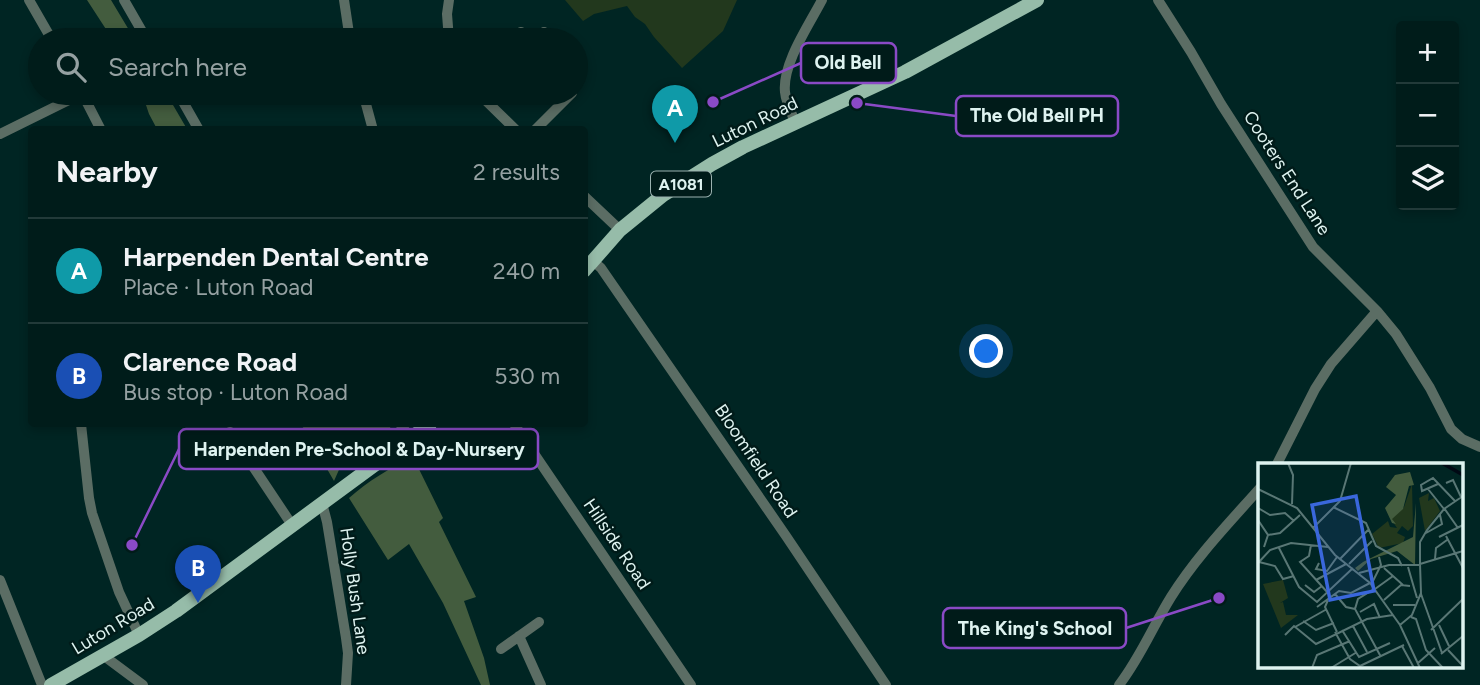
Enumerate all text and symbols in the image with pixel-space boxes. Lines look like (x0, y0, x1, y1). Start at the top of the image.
map controls (1396, 21, 1459, 210)
button: + (1396, 21, 1459, 84)
search box (28, 28, 588, 105)
callout: Old Bell (801, 43, 896, 83)
icon: search (52, 48, 90, 86)
text: Search here (108, 51, 247, 83)
text: Old Bell (815, 51, 881, 74)
button: − (1396, 84, 1459, 147)
pin: A (652, 85, 698, 143)
street label: Luton Road (709, 92, 801, 152)
callout: The Old Bell PH (956, 96, 1118, 136)
text: The Old Bell PH (970, 104, 1104, 127)
street label: Cooters End Lane (1239, 107, 1335, 239)
button: layers (1396, 147, 1459, 210)
text: Nearby (56, 153, 158, 190)
text: 2 results (473, 158, 560, 186)
road number: A1081 (651, 172, 711, 196)
text: Harpenden Dental Centre (123, 241, 429, 273)
text: A (71, 257, 87, 285)
text: 240 m (493, 257, 560, 285)
text: Place · Luton Road (123, 273, 314, 301)
your location (969, 334, 1003, 368)
text: Clarence Road (123, 346, 297, 378)
text: B (72, 362, 86, 390)
text: 530 m (494, 362, 560, 390)
text: Bus stop · Luton Road (123, 378, 348, 406)
street label: Bloomfield Road (710, 400, 802, 522)
callout: Harpenden Pre-School & Day-Nursery (179, 429, 538, 469)
text: Harpenden Pre-School & Day-Nursery (193, 438, 525, 461)
inset map (1258, 463, 1462, 668)
street label: Hillside Road (579, 495, 655, 593)
street label: Holly Bush Lane (335, 526, 375, 656)
pin: B (175, 545, 221, 603)
street label: Luton Road (68, 593, 158, 659)
callout: The King's School (943, 608, 1126, 648)
text: The King's School (958, 617, 1112, 640)

